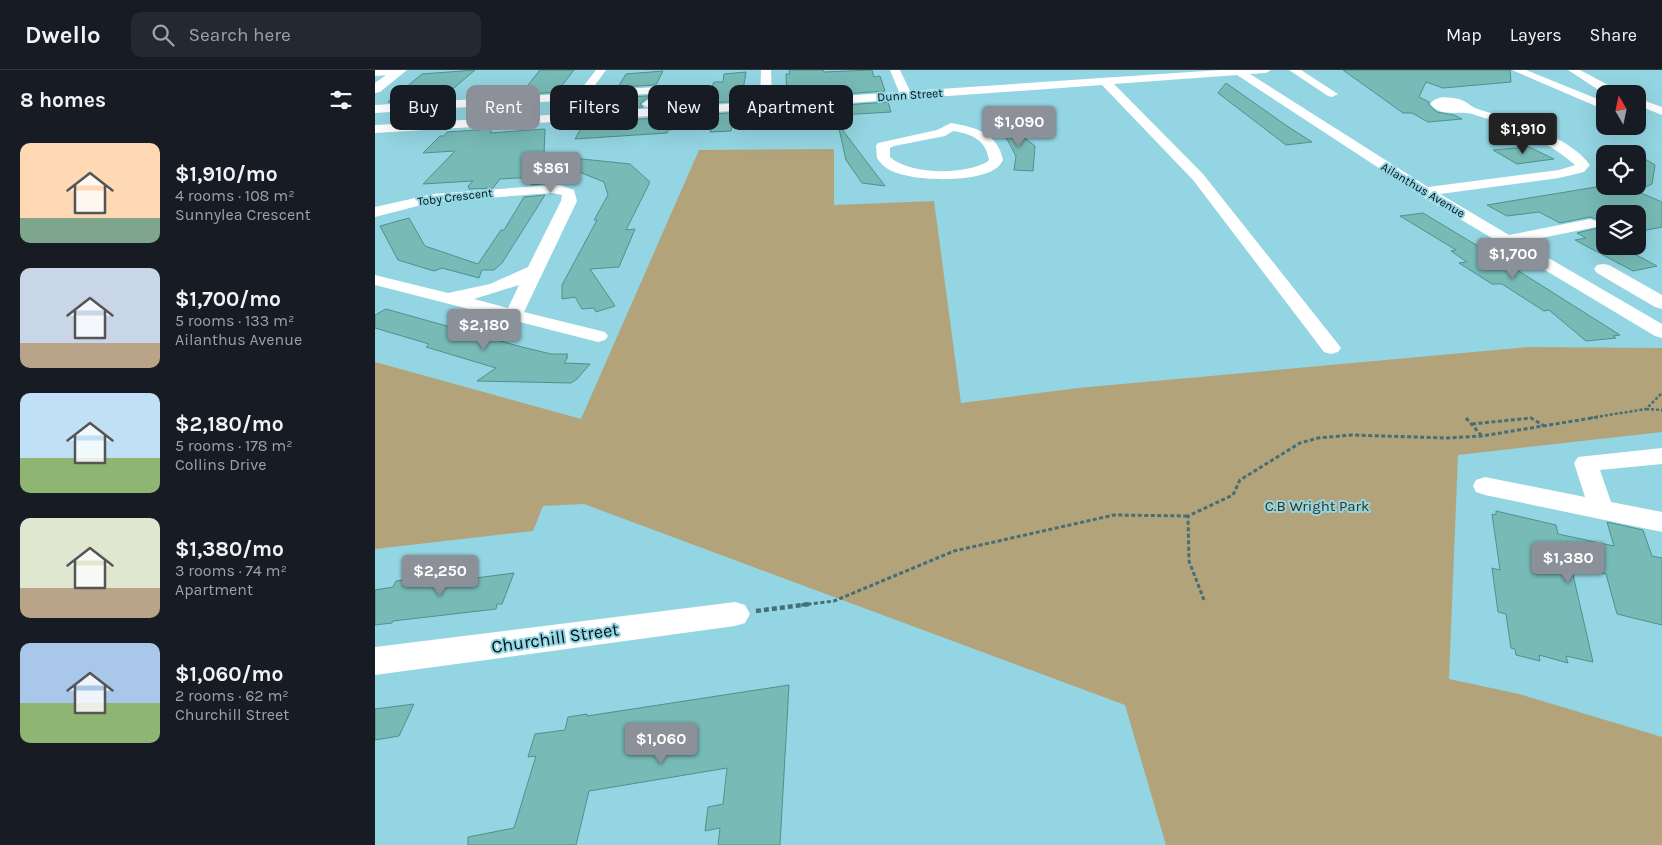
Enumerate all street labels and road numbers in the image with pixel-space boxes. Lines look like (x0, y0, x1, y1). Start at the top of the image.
street label: Dunn Street (877, 86, 944, 104)
street label: Ailanthus Avenue (1379, 159, 1467, 221)
street label: Toby Crescent (417, 185, 494, 209)
street label: Churchill Street (490, 618, 620, 658)

